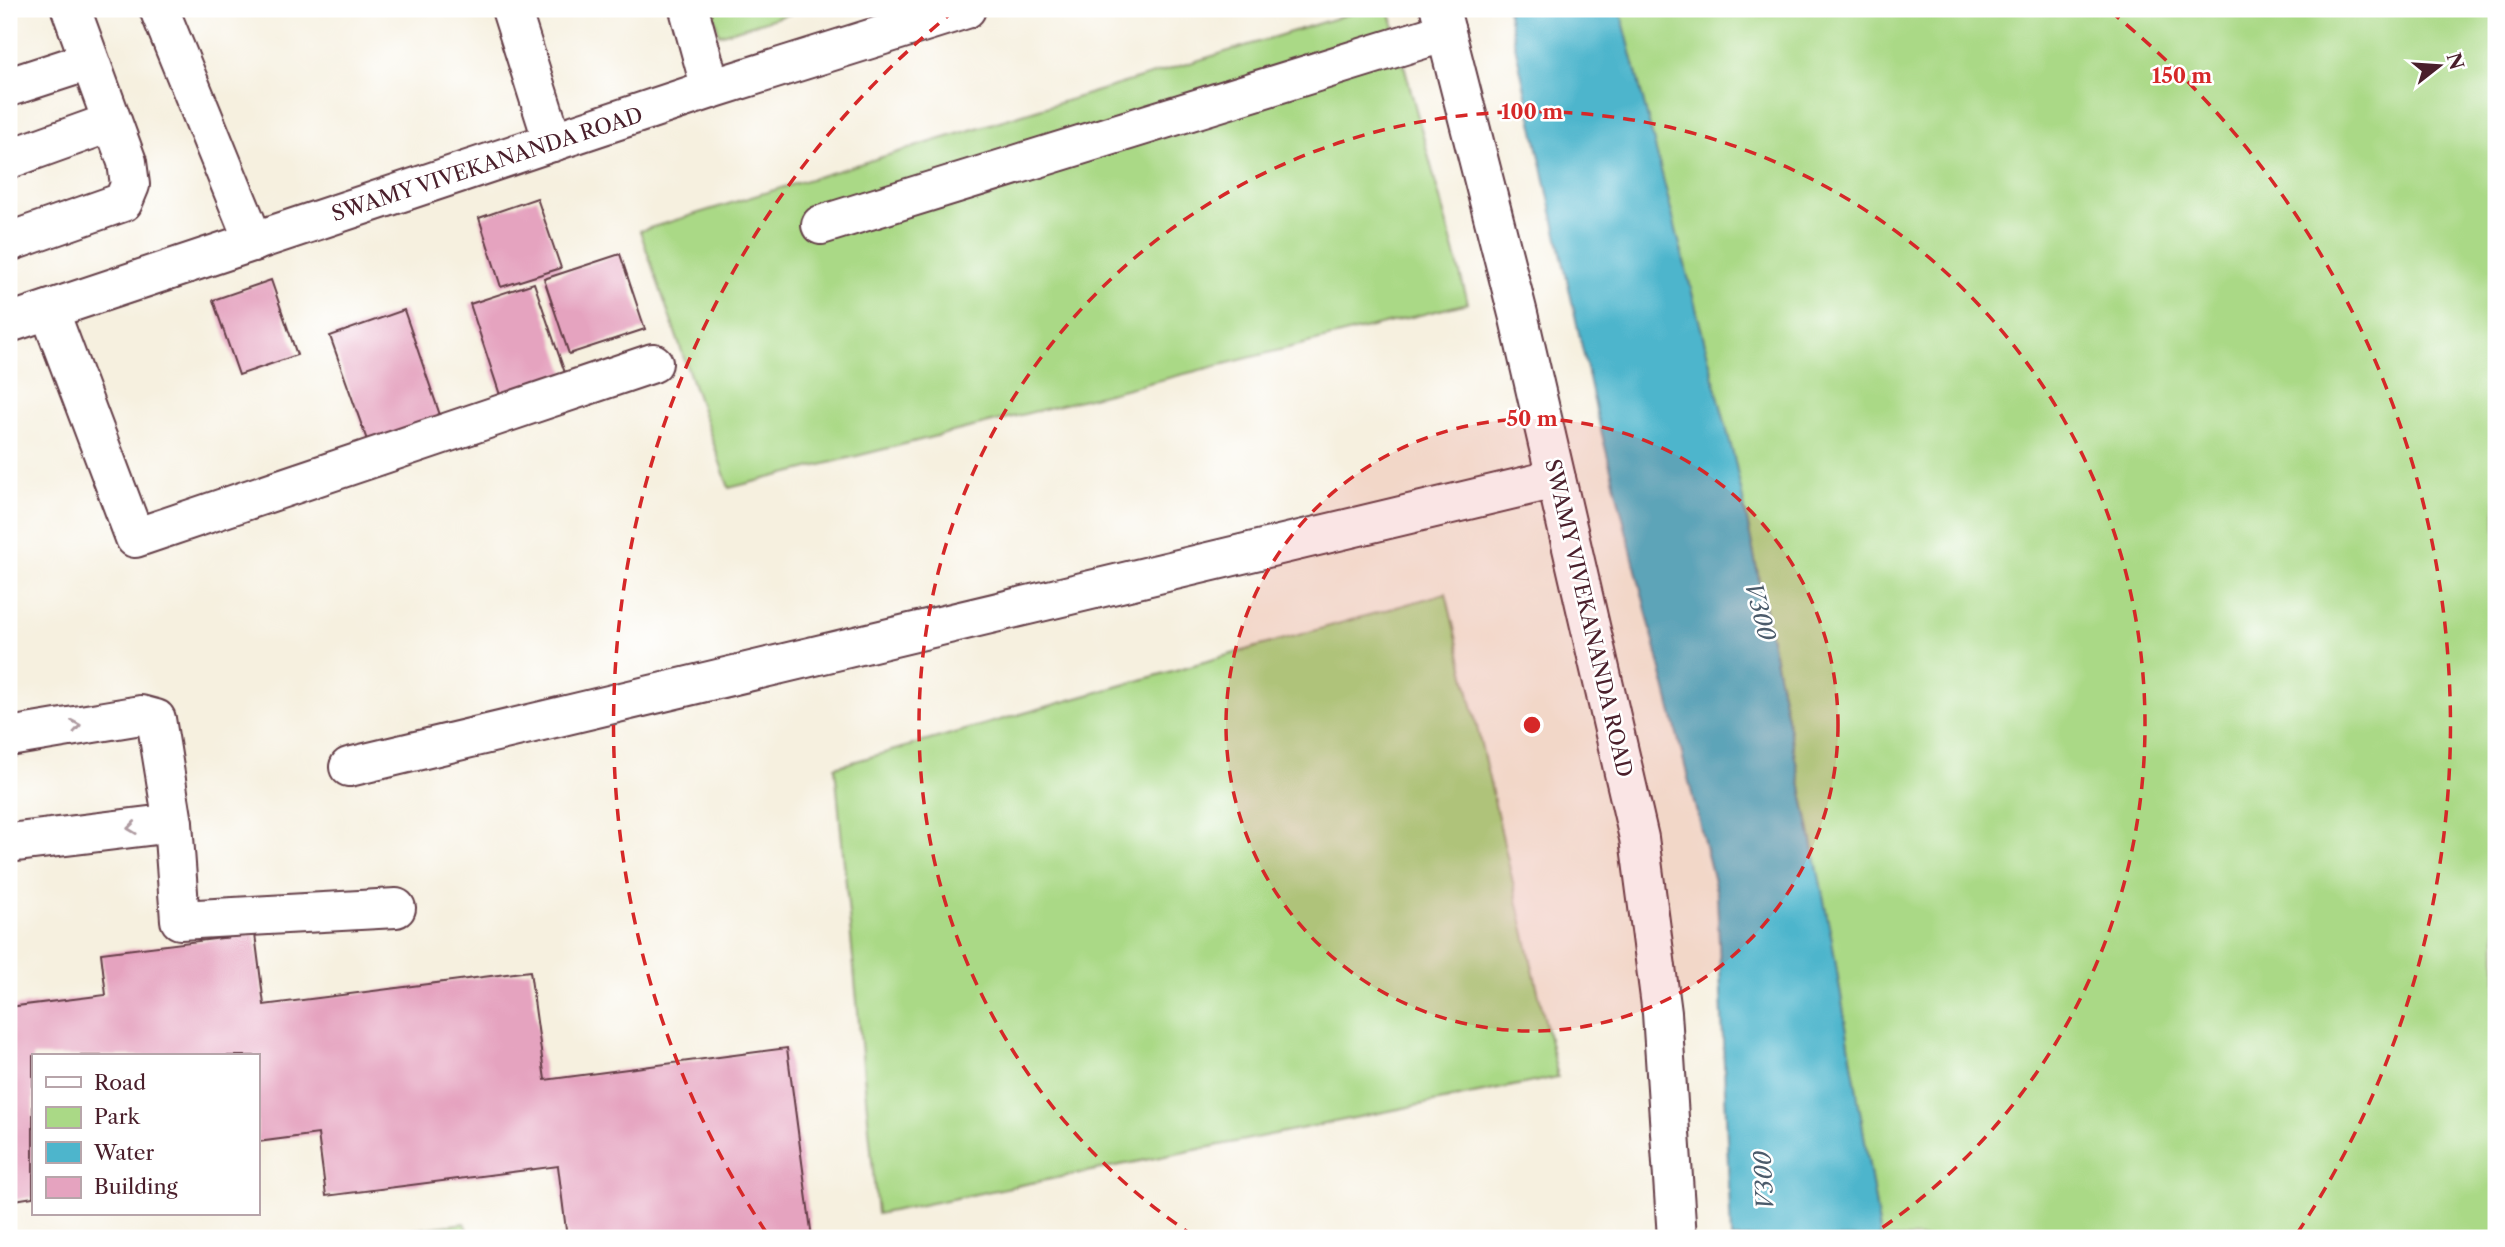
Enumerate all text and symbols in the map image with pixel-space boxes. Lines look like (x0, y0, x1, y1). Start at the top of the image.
north arrow (2404, 32, 2474, 102)
text: N (2441, 50, 2468, 72)
text: 150 m (2152, 63, 2212, 88)
text: 100 m (1501, 99, 1563, 124)
street label: SWAMY VIVEKANANDA ROAD (328, 102, 646, 226)
text: 50 m (1506, 406, 1558, 431)
street label: SWAMY VIVEKANANDA ROAD (1540, 457, 1638, 779)
water label: V300 (1739, 579, 1781, 644)
centre of rings (1520, 713, 1544, 737)
one-way arrow (70, 719, 82, 734)
one-way arrow (126, 820, 138, 835)
legend (32, 1054, 259, 1216)
text: Road (94, 1070, 146, 1095)
text: Park (94, 1104, 140, 1129)
text: Water (93, 1140, 154, 1165)
water label: V300 (1748, 1150, 1780, 1211)
text: Building (94, 1174, 179, 1199)

